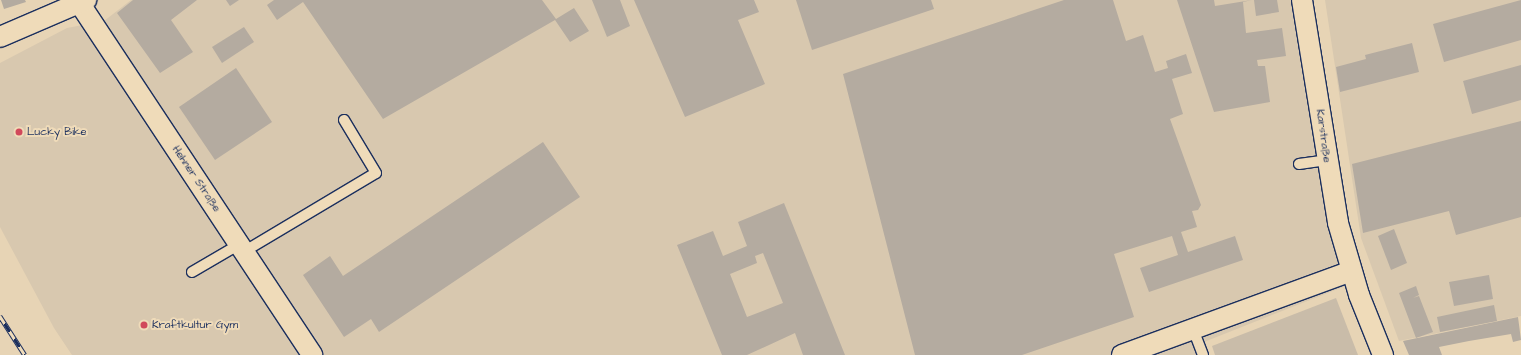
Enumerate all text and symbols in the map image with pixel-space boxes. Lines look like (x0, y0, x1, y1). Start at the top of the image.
street label: Karstraße (1313, 108, 1333, 164)
place label: Lucky Bike (27, 125, 87, 139)
marker: Lucky Bike (14, 127, 24, 137)
street label: Hehner Straße (169, 143, 223, 215)
place label: Kraftkultur Gym (152, 318, 238, 332)
marker: Kraftkultur Gym (139, 320, 149, 330)

